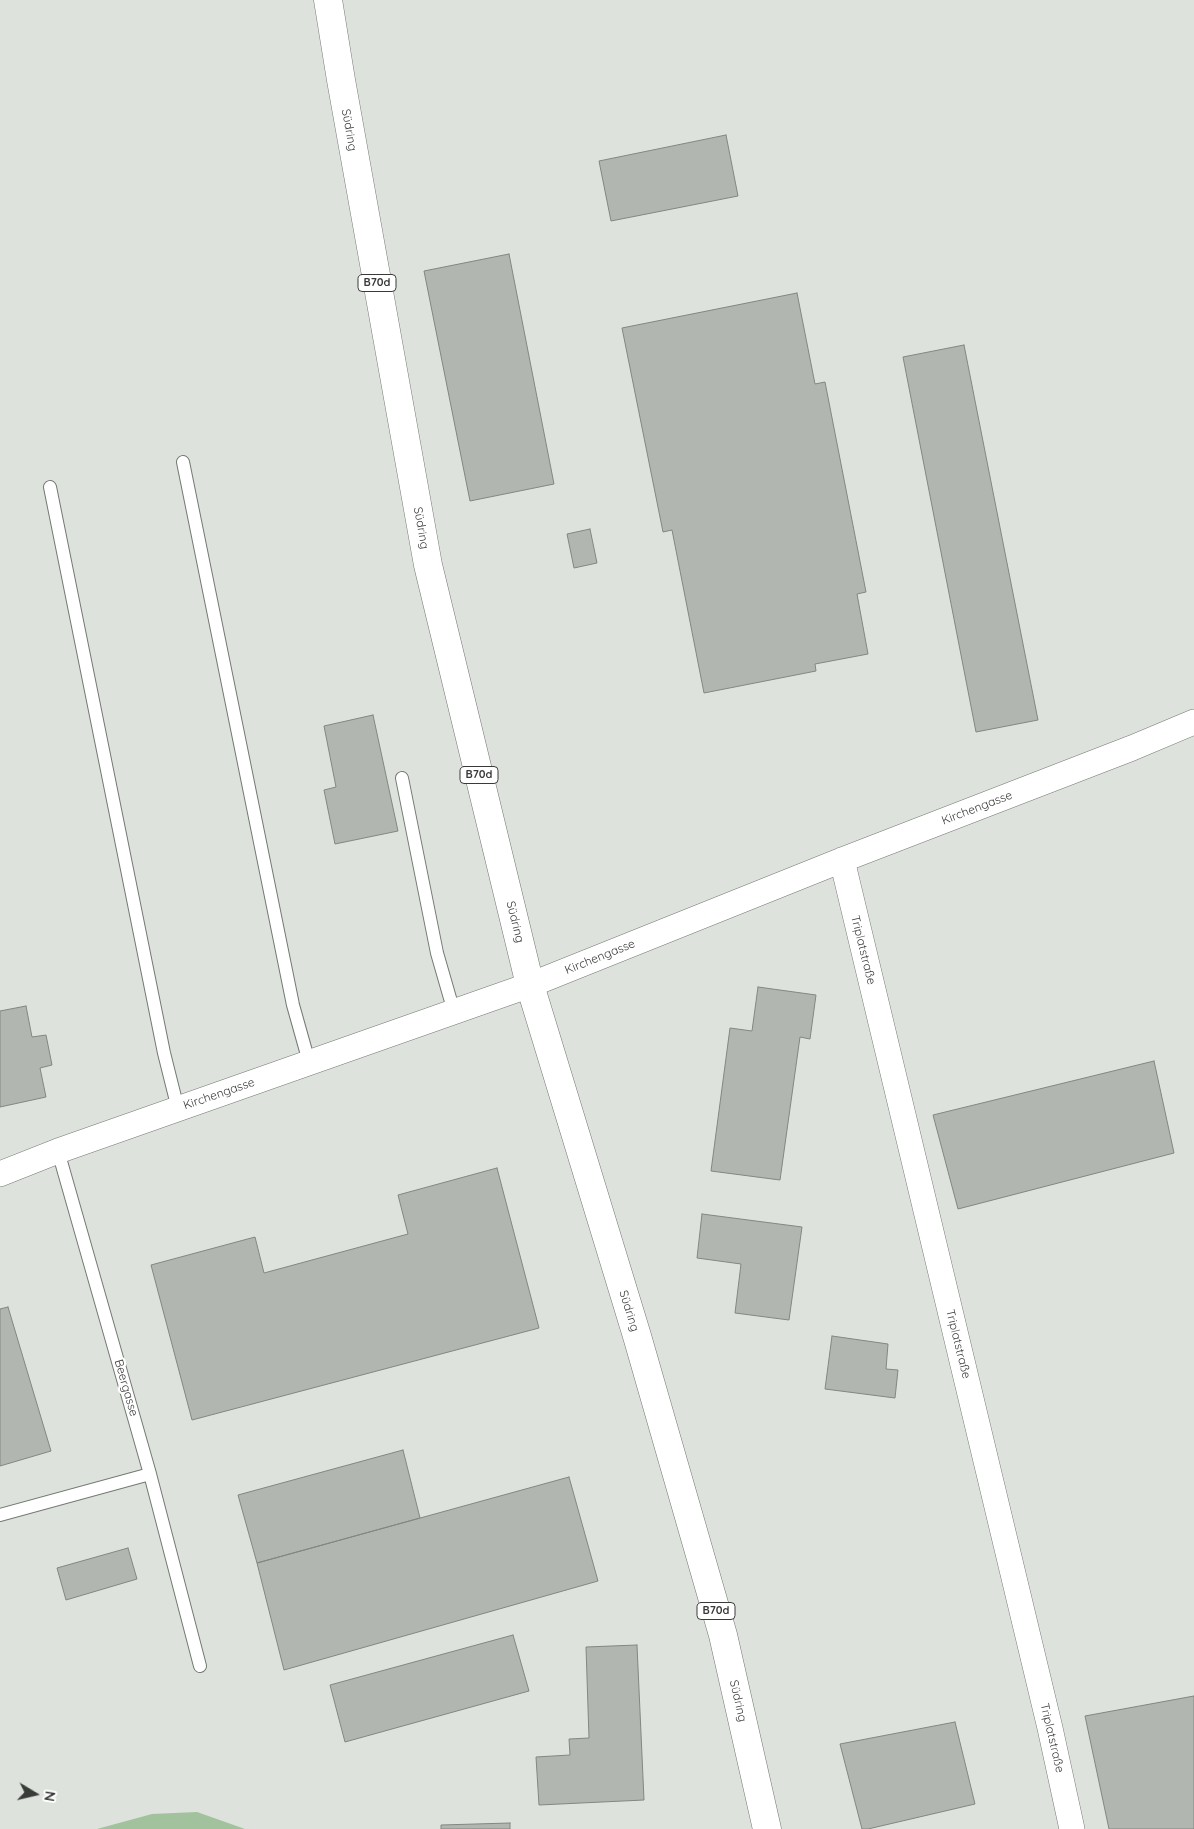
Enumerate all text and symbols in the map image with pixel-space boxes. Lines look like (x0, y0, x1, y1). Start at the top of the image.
street label: Südring (338, 108, 360, 152)
road number: B70d (358, 274, 396, 292)
street label: Südring (410, 506, 432, 550)
road number: B70d (460, 766, 498, 784)
street label: Kirchengasse (940, 788, 1014, 828)
street label: Südring (503, 900, 527, 944)
street label: Triplatstraße (847, 914, 879, 986)
street label: Kirchengasse (563, 936, 637, 978)
street label: Kirchengasse (181, 1075, 257, 1113)
street label: Südring (616, 1289, 642, 1333)
street label: Triplatstraße (942, 1308, 974, 1380)
street label: Beergasse (111, 1358, 141, 1418)
road number: B70d (697, 1602, 735, 1620)
street label: Südring (726, 1679, 750, 1723)
street label: Triplatstraße (1037, 1702, 1067, 1774)
north arrow (10, 1769, 60, 1819)
text: N (40, 1790, 60, 1803)

